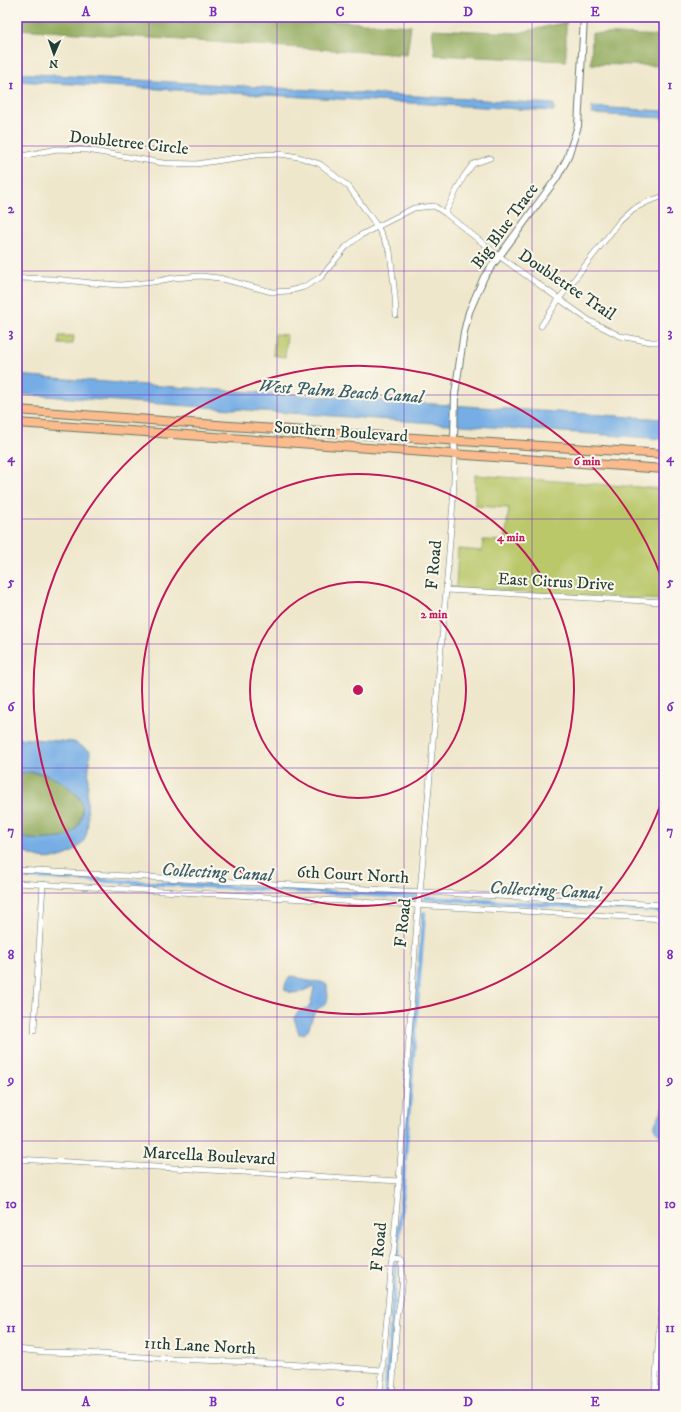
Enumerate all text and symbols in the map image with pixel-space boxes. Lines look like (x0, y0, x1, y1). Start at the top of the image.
text: A (81, 4, 91, 20)
text: B (209, 4, 217, 20)
text: C (336, 4, 345, 20)
text: D (463, 4, 473, 20)
text: E (590, 4, 600, 20)
north arrow (34, 34, 74, 74)
text: N (49, 56, 58, 70)
text: 1 (9, 77, 14, 93)
text: 1 (668, 77, 673, 93)
street label: Doubletree Circle (68, 126, 190, 160)
street label: Big Blue Trace (467, 179, 543, 273)
text: 2 (8, 201, 15, 217)
text: 2 (667, 201, 674, 217)
street label: Doubletree Trail (514, 244, 620, 326)
text: 3 (9, 325, 14, 341)
text: 3 (668, 325, 673, 341)
water label: West Palm Beach Canal (258, 375, 426, 409)
street label: Southern Boulevard (273, 416, 409, 448)
text: 4 (6, 450, 15, 467)
text: 4 (665, 450, 674, 467)
text: 6 min (573, 454, 601, 469)
text: 4 min (496, 530, 526, 545)
street label: F Road (421, 539, 447, 590)
street label: East Citrus Drive (497, 568, 615, 596)
text: 5 (7, 574, 15, 590)
text: 5 (666, 574, 674, 590)
text: 2 min (421, 607, 448, 622)
centre of rings (351, 683, 365, 697)
text: 6 (8, 699, 16, 715)
text: 6 (667, 699, 675, 715)
text: 7 (8, 823, 15, 839)
text: 7 (667, 823, 674, 839)
water label: Collecting Canal (161, 859, 275, 887)
street label: 6th Court North (296, 861, 410, 889)
water label: Collecting Canal (489, 877, 603, 905)
street label: F Road (389, 897, 417, 949)
text: 8 (8, 947, 15, 963)
text: 8 (667, 947, 674, 963)
text: 9 (7, 1072, 14, 1088)
text: 9 (666, 1072, 673, 1088)
street label: Marcella Boulevard (142, 1142, 277, 1170)
text: 10 (5, 1196, 17, 1212)
text: 10 (664, 1196, 676, 1212)
street label: F Road (366, 1221, 392, 1272)
text: 11 (6, 1320, 16, 1336)
text: 11 (665, 1320, 675, 1336)
street label: 11th Lane North (144, 1332, 257, 1360)
text: A (81, 1394, 91, 1410)
text: B (209, 1394, 217, 1410)
text: C (336, 1394, 345, 1410)
text: D (463, 1394, 473, 1410)
text: E (590, 1394, 600, 1410)

